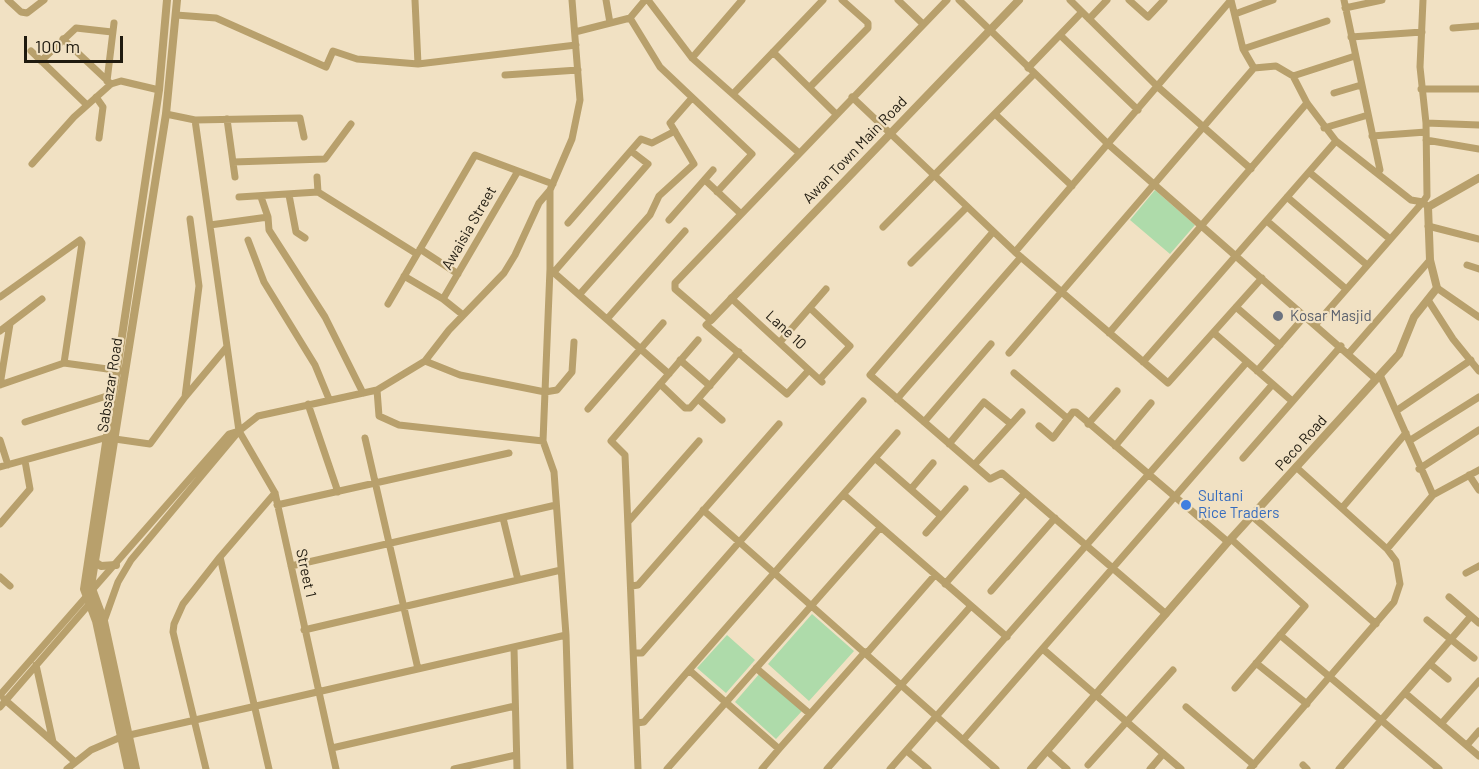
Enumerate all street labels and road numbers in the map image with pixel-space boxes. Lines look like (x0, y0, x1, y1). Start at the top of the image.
street label: Awan Town Main Road (799, 93, 911, 207)
street label: Awaisia Street (438, 183, 500, 273)
street label: Lane 10 (762, 307, 810, 353)
street label: Sabsazar Road (94, 336, 126, 434)
street label: Peco Road (1271, 411, 1331, 475)
street label: Street 1 (292, 547, 320, 599)

